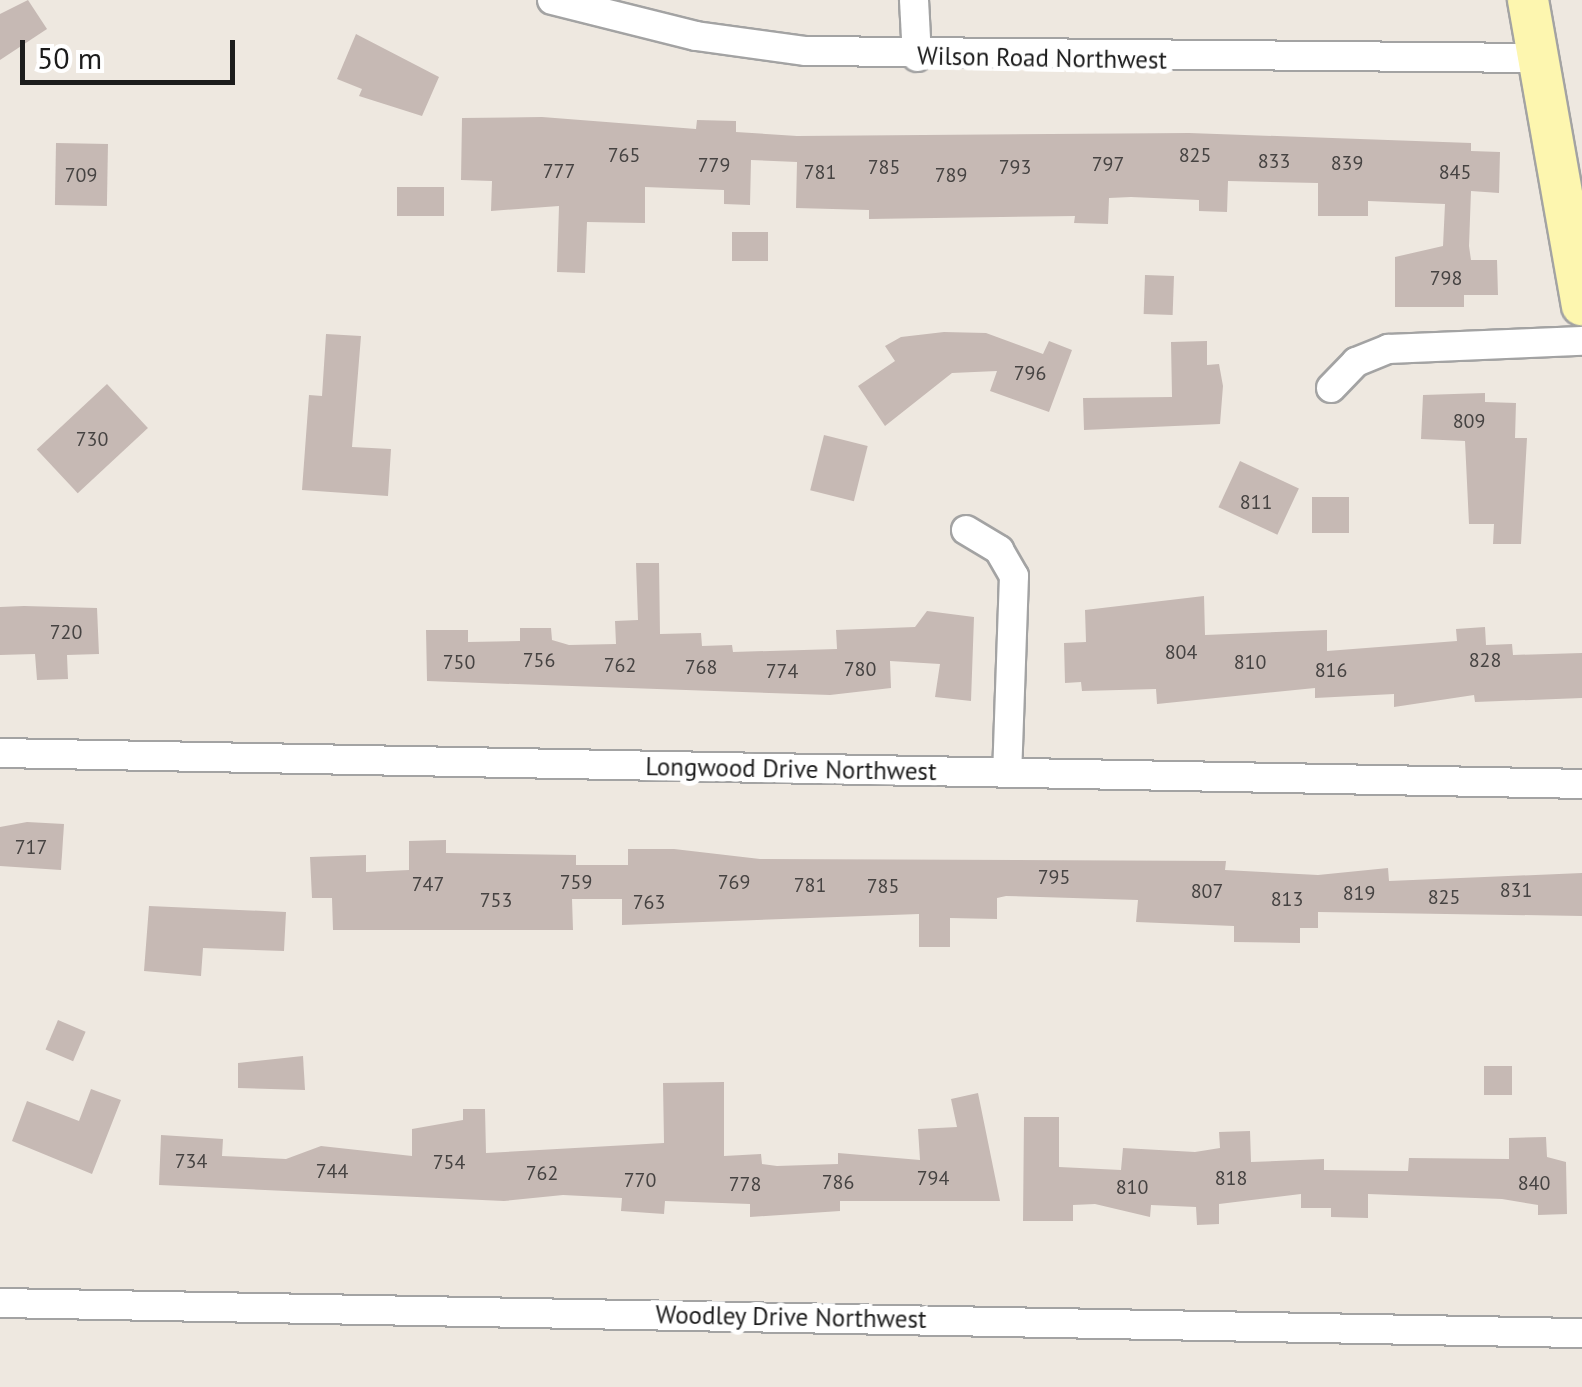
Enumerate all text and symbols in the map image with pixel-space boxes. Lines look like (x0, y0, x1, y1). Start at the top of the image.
scale bar (25, 20, 240, 82)
text: 50 m (37, 38, 102, 77)
street label: Wilson Road Northwest (917, 41, 1167, 75)
house number: 765 (608, 143, 640, 167)
house number: 825 (1179, 143, 1211, 167)
house number: 833 (1258, 149, 1290, 173)
house number: 839 (1331, 151, 1363, 175)
house number: 797 (1092, 152, 1124, 176)
house number: 779 (698, 153, 730, 177)
house number: 785 (868, 155, 900, 179)
house number: 793 (999, 155, 1031, 179)
house number: 777 (543, 159, 575, 183)
house number: 781 (804, 160, 836, 184)
house number: 845 (1439, 160, 1471, 184)
house number: 709 (65, 163, 97, 187)
house number: 789 (935, 163, 967, 187)
house number: 798 (1430, 266, 1462, 290)
house number: 796 (1014, 361, 1046, 385)
house number: 809 (1453, 409, 1485, 433)
house number: 730 (76, 427, 108, 451)
house number: 811 (1240, 490, 1272, 514)
house number: 720 (50, 620, 82, 644)
house number: 804 (1165, 640, 1197, 664)
house number: 756 (523, 648, 555, 672)
house number: 828 (1469, 648, 1501, 672)
house number: 750 (443, 650, 475, 674)
house number: 810 (1234, 650, 1266, 674)
house number: 762 (604, 653, 636, 677)
house number: 768 (685, 655, 717, 679)
house number: 780 (844, 657, 876, 681)
house number: 816 (1315, 658, 1347, 682)
house number: 774 (766, 659, 798, 683)
street label: Longwood Drive Northwest (645, 751, 937, 787)
house number: 717 (15, 835, 47, 859)
house number: 795 (1038, 865, 1070, 889)
house number: 759 (560, 870, 592, 894)
house number: 769 (718, 870, 750, 894)
house number: 747 (412, 872, 444, 896)
house number: 781 (794, 873, 826, 897)
house number: 785 (867, 874, 899, 898)
house number: 831 (1500, 878, 1532, 902)
house number: 807 (1191, 879, 1223, 903)
house number: 819 (1343, 881, 1375, 905)
house number: 825 (1428, 885, 1460, 909)
house number: 813 (1271, 887, 1303, 911)
house number: 753 (480, 888, 512, 912)
house number: 763 (633, 890, 665, 914)
house number: 734 (175, 1149, 207, 1173)
house number: 754 (433, 1150, 465, 1174)
house number: 744 (316, 1159, 348, 1183)
house number: 762 (526, 1161, 558, 1185)
house number: 794 (917, 1166, 949, 1190)
house number: 818 (1215, 1166, 1247, 1190)
house number: 770 (624, 1168, 656, 1192)
house number: 786 (822, 1170, 854, 1194)
house number: 840 (1518, 1171, 1550, 1195)
house number: 778 (729, 1172, 761, 1196)
house number: 810 (1116, 1175, 1148, 1199)
street label: Woodley Drive Northwest (655, 1300, 927, 1334)

